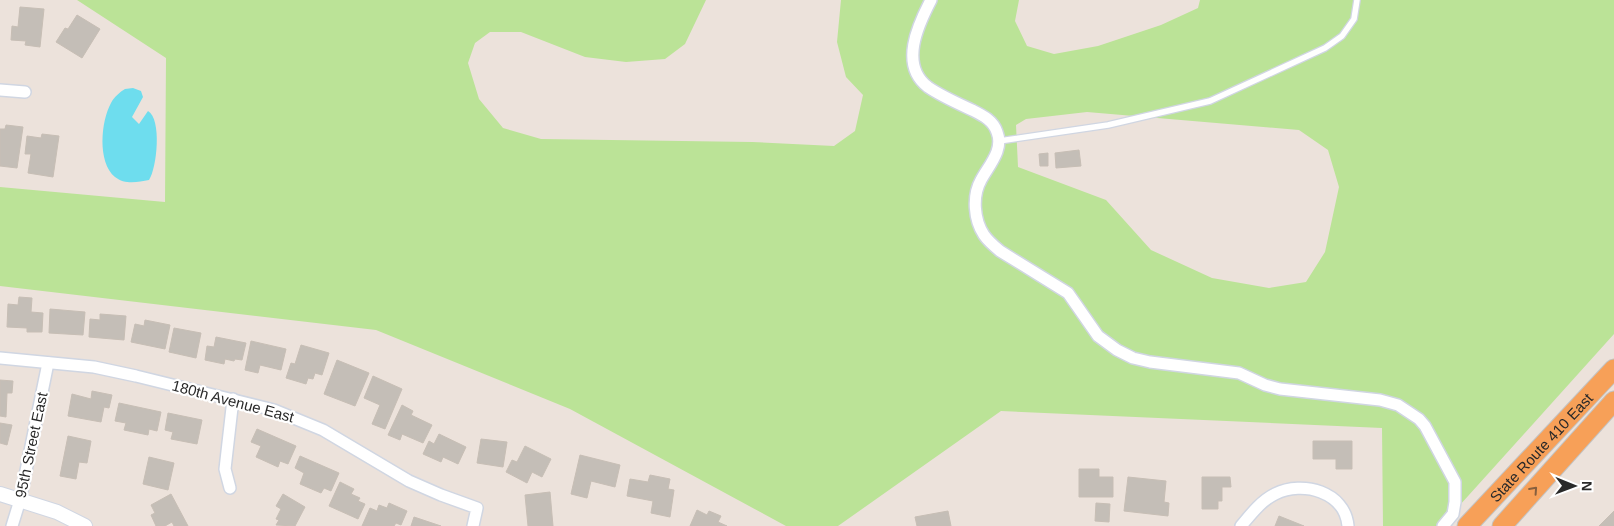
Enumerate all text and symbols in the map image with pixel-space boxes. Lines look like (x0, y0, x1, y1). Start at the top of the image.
street label: 180th Avenue East (170, 377, 297, 426)
street label: State Route 410 East (1486, 389, 1596, 505)
street label: 95th Street East (12, 390, 51, 499)
north arrow (1549, 461, 1599, 511)
text: N (1579, 481, 1595, 491)
one-way arrow (1528, 486, 1537, 495)

